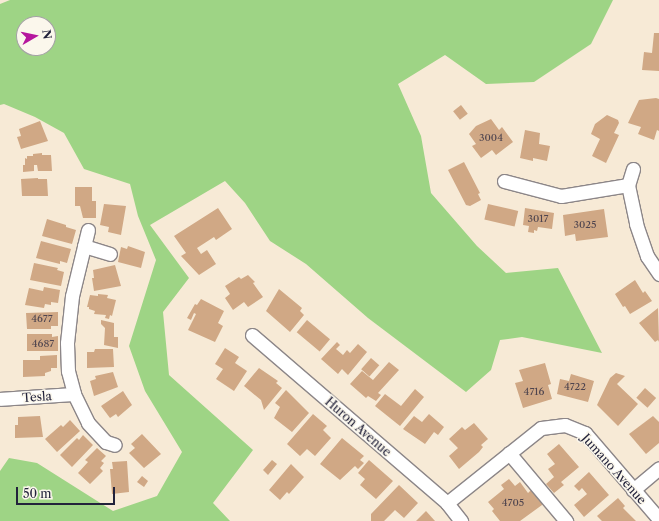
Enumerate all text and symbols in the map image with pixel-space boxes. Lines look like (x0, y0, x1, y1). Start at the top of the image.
north arrow (16, 16, 56, 56)
text: N (39, 28, 55, 40)
house number: 3004 (479, 132, 503, 144)
house number: 3017 (528, 213, 548, 225)
house number: 3025 (573, 219, 597, 231)
house number: 4677 (31, 313, 53, 325)
house number: 4687 (32, 338, 54, 350)
house number: 4722 (564, 381, 586, 393)
house number: 4716 (524, 386, 544, 398)
street label: Tesla (22, 389, 52, 405)
street label: Huron Avenue (322, 394, 394, 460)
street label: Jumano Avenue (579, 431, 649, 507)
scale bar (18, 479, 117, 505)
text: 50 m (23, 486, 52, 501)
house number: 4705 (502, 497, 524, 509)

